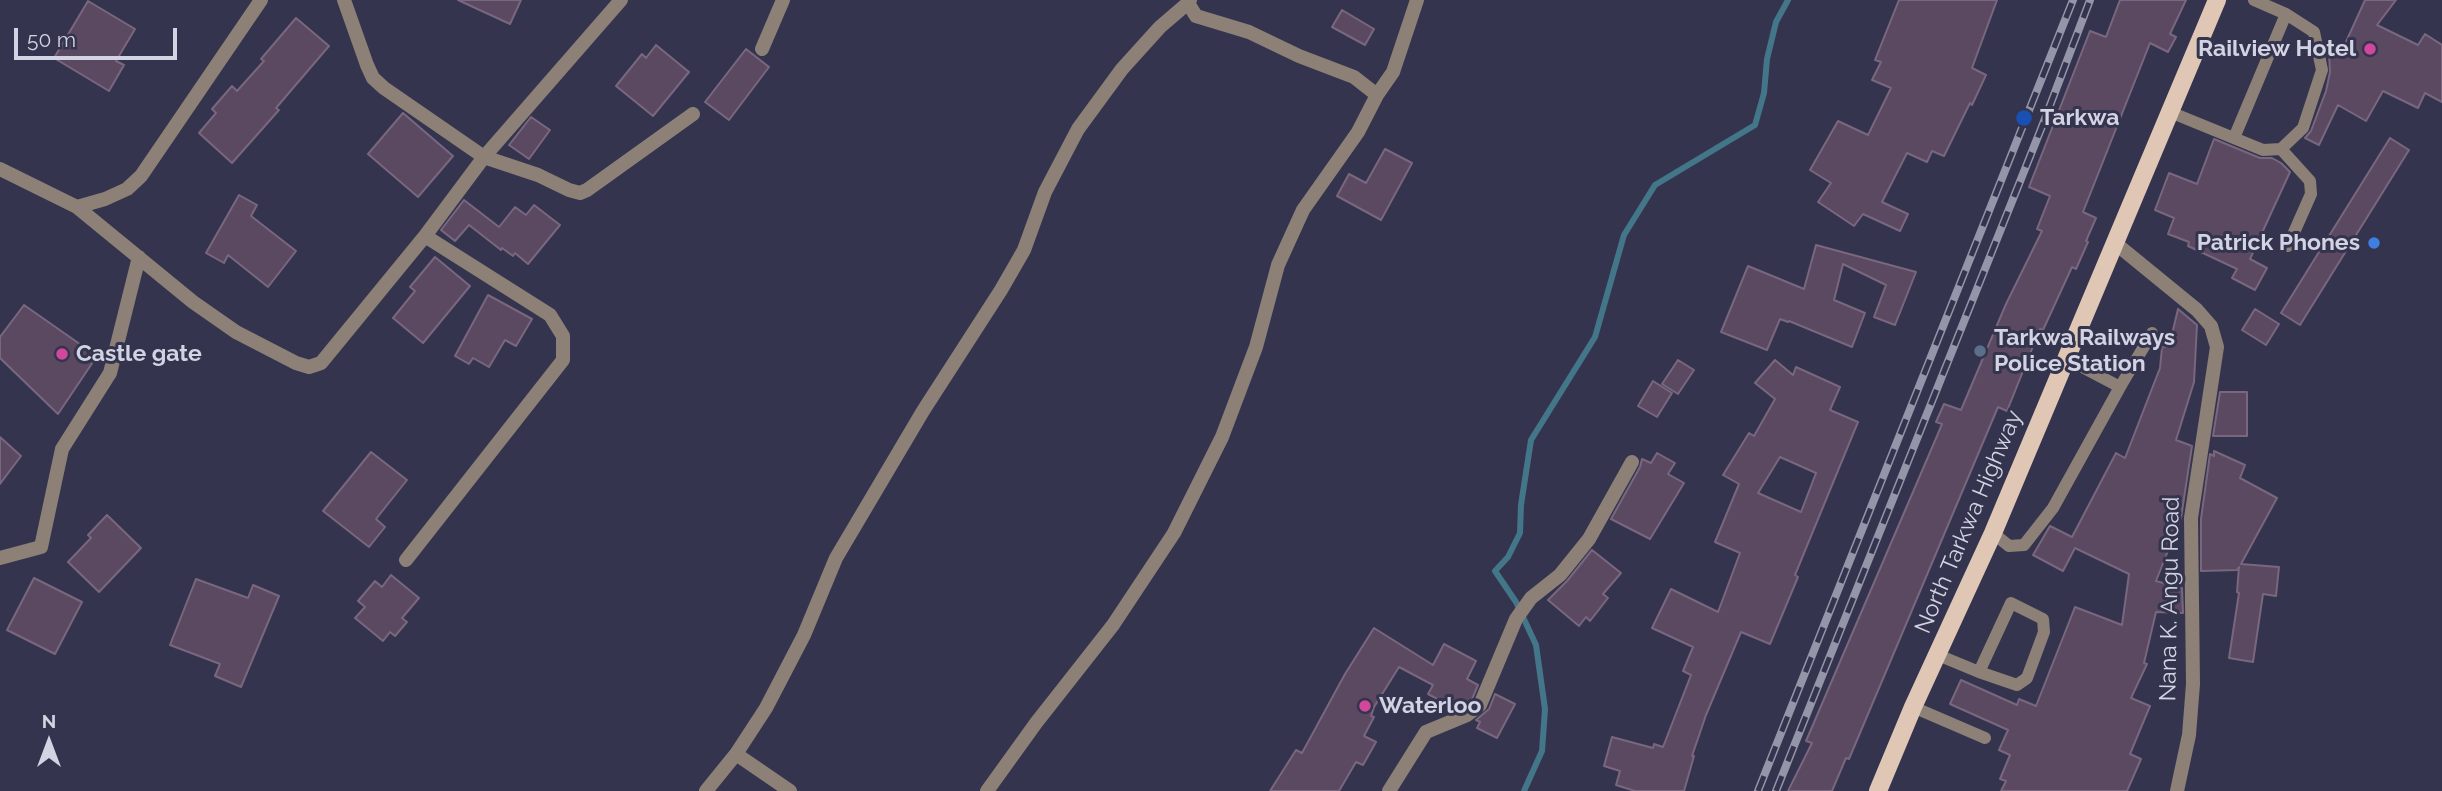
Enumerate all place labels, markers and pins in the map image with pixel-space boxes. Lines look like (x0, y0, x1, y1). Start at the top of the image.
place label: Railview Hotel (2198, 35, 2356, 63)
marker: Railview Hotel (2362, 41, 2378, 57)
place label: Tarkwa (2040, 104, 2119, 132)
marker: Tarkwa (2014, 108, 2034, 128)
place label: Patrick Phones (2197, 229, 2360, 257)
marker: Patrick Phones (2366, 235, 2382, 251)
place label: Tarkwa Railways Police Station (1994, 324, 2175, 378)
place label: Castle gate (76, 340, 202, 368)
marker: Tarkwa Railways Police Station (1972, 343, 1988, 359)
marker: Castle gate (54, 346, 70, 362)
place label: Waterloo (1379, 692, 1481, 720)
marker: Waterloo (1357, 698, 1373, 714)

